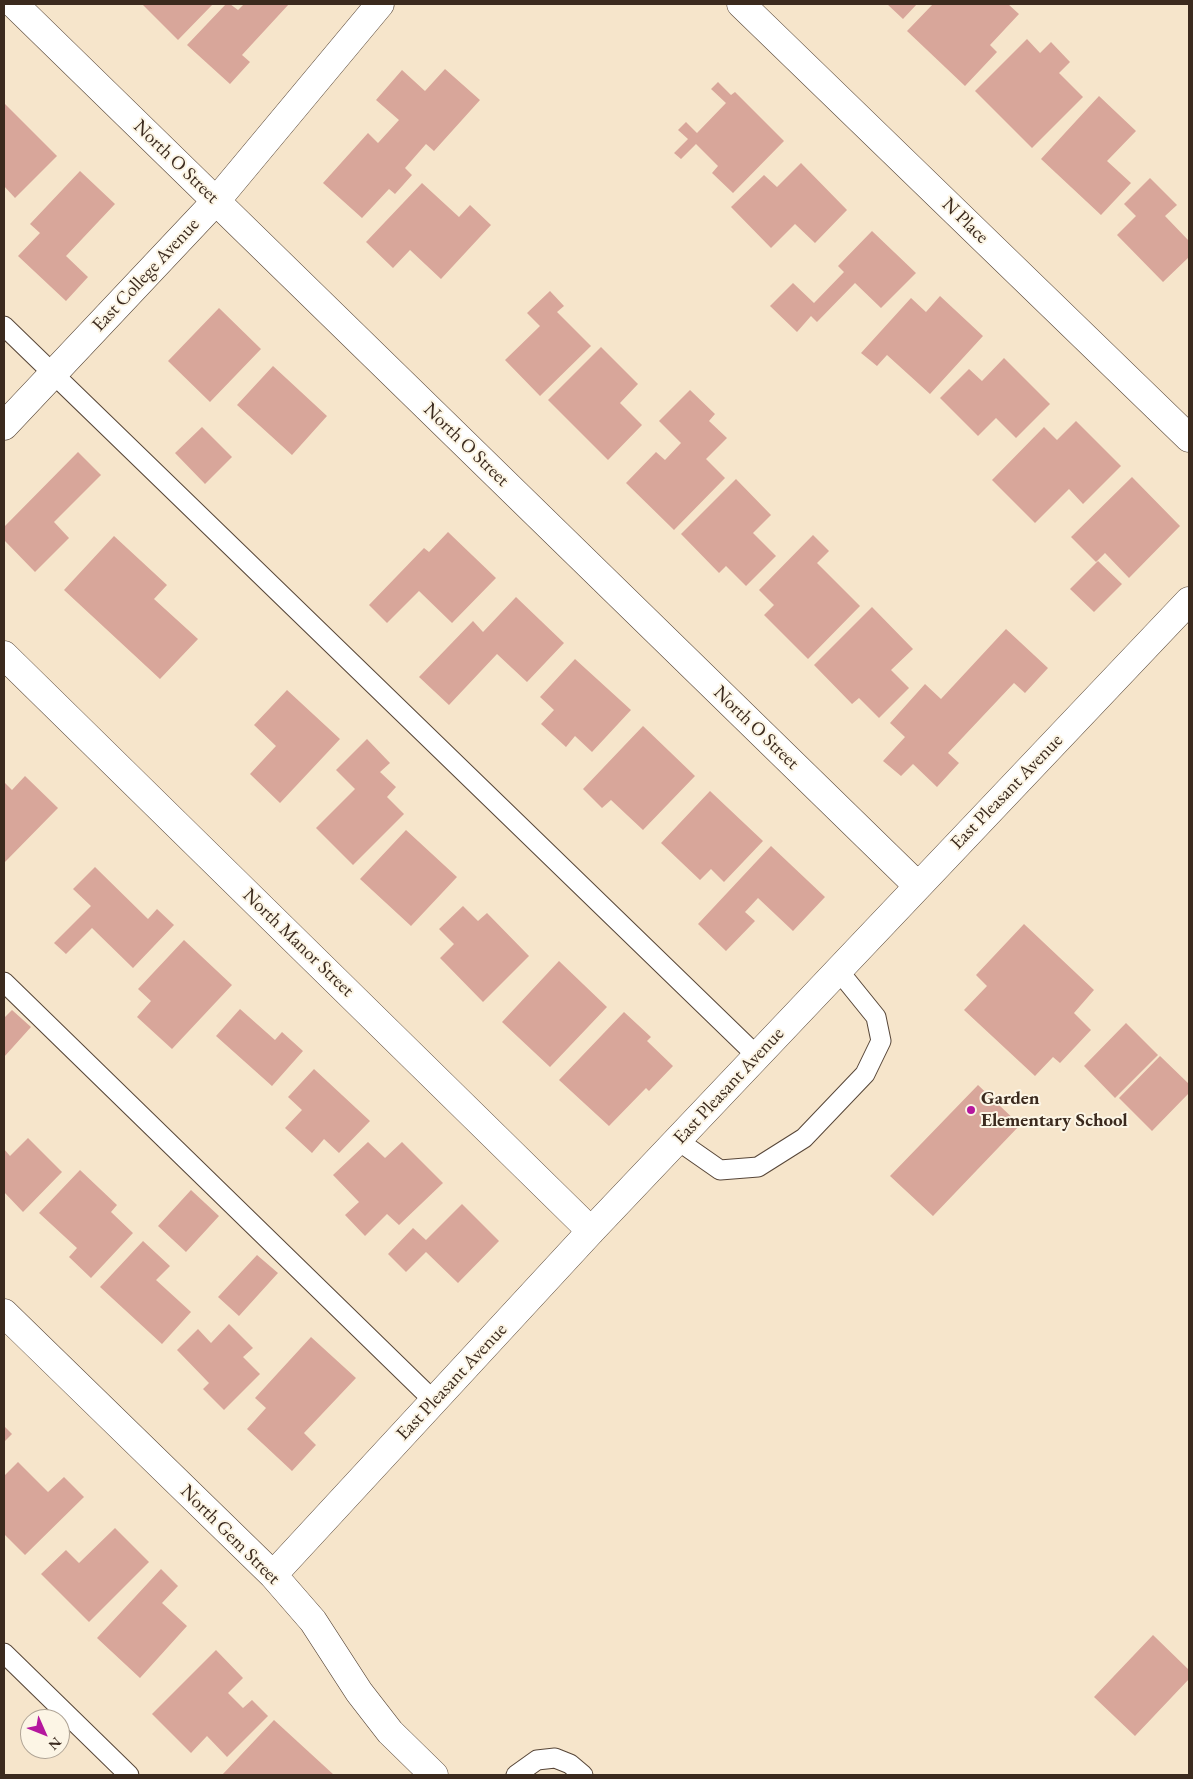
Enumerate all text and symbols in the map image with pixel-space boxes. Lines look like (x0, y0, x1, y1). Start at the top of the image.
street label: North O Street (128, 115, 224, 209)
street label: N Place (937, 193, 993, 249)
street label: East College Avenue (88, 214, 204, 336)
street label: North O Street (418, 398, 514, 492)
street label: North O Street (708, 681, 804, 775)
street label: East Pleasant Avenue (946, 729, 1068, 855)
street label: North Manor Street (238, 884, 358, 1002)
street label: East Pleasant Avenue (669, 1023, 789, 1149)
place label: Garden Elementary School (981, 1088, 1128, 1132)
marker: Garden Elementary School (965, 1104, 977, 1116)
street label: East Pleasant Avenue (392, 1319, 512, 1445)
street label: North Gem Street (175, 1480, 285, 1590)
north arrow (20, 1709, 70, 1759)
text: N (45, 1733, 65, 1754)

